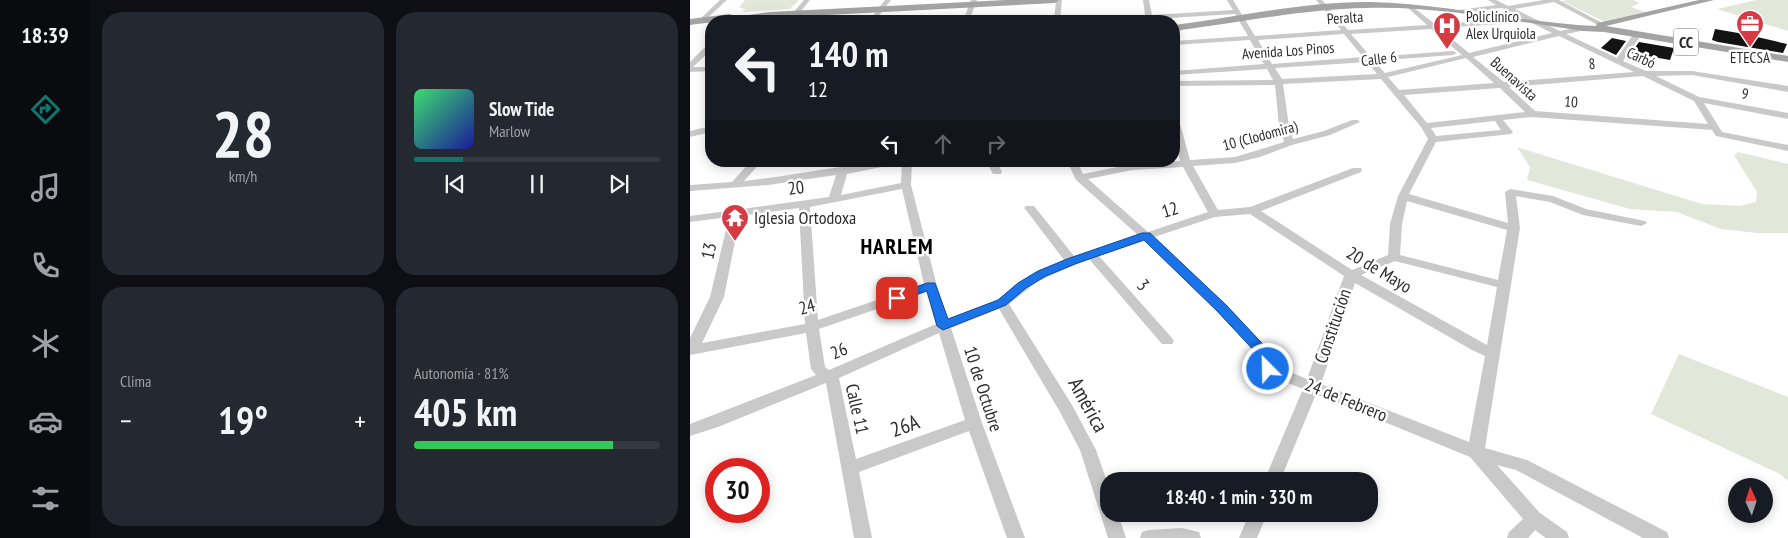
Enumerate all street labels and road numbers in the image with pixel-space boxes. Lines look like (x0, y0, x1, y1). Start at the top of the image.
street label: Peralta (1326, 7, 1364, 28)
road number: CC (1674, 28, 1698, 56)
street label: Avenida Los Pinos (1241, 38, 1335, 63)
street label: Carbó (1624, 43, 1659, 72)
street label: Calle 6 (1360, 47, 1398, 70)
street label: Buenavista (1487, 53, 1542, 105)
street label: 8 (1588, 54, 1596, 73)
street label: 9 (1740, 84, 1750, 103)
street label: 10 (1564, 92, 1579, 111)
street label: 10 (Clodomira) (1220, 116, 1300, 155)
street label: 20 (786, 175, 806, 200)
street label: 12 (1159, 196, 1181, 223)
street label: 13 (695, 240, 722, 261)
street label: 20 de Mayo (1342, 241, 1416, 298)
street label: 3 (1132, 274, 1155, 295)
street label: Constitución (1309, 286, 1356, 366)
street label: 24 (796, 293, 818, 320)
street label: 26 (827, 337, 851, 364)
street label: 10 de Octubre (959, 343, 1008, 434)
street label: América (1062, 373, 1114, 437)
street label: 24 de Febrero (1302, 373, 1391, 427)
street label: Calle 11 (841, 381, 874, 436)
street label: 26A (887, 408, 923, 443)

